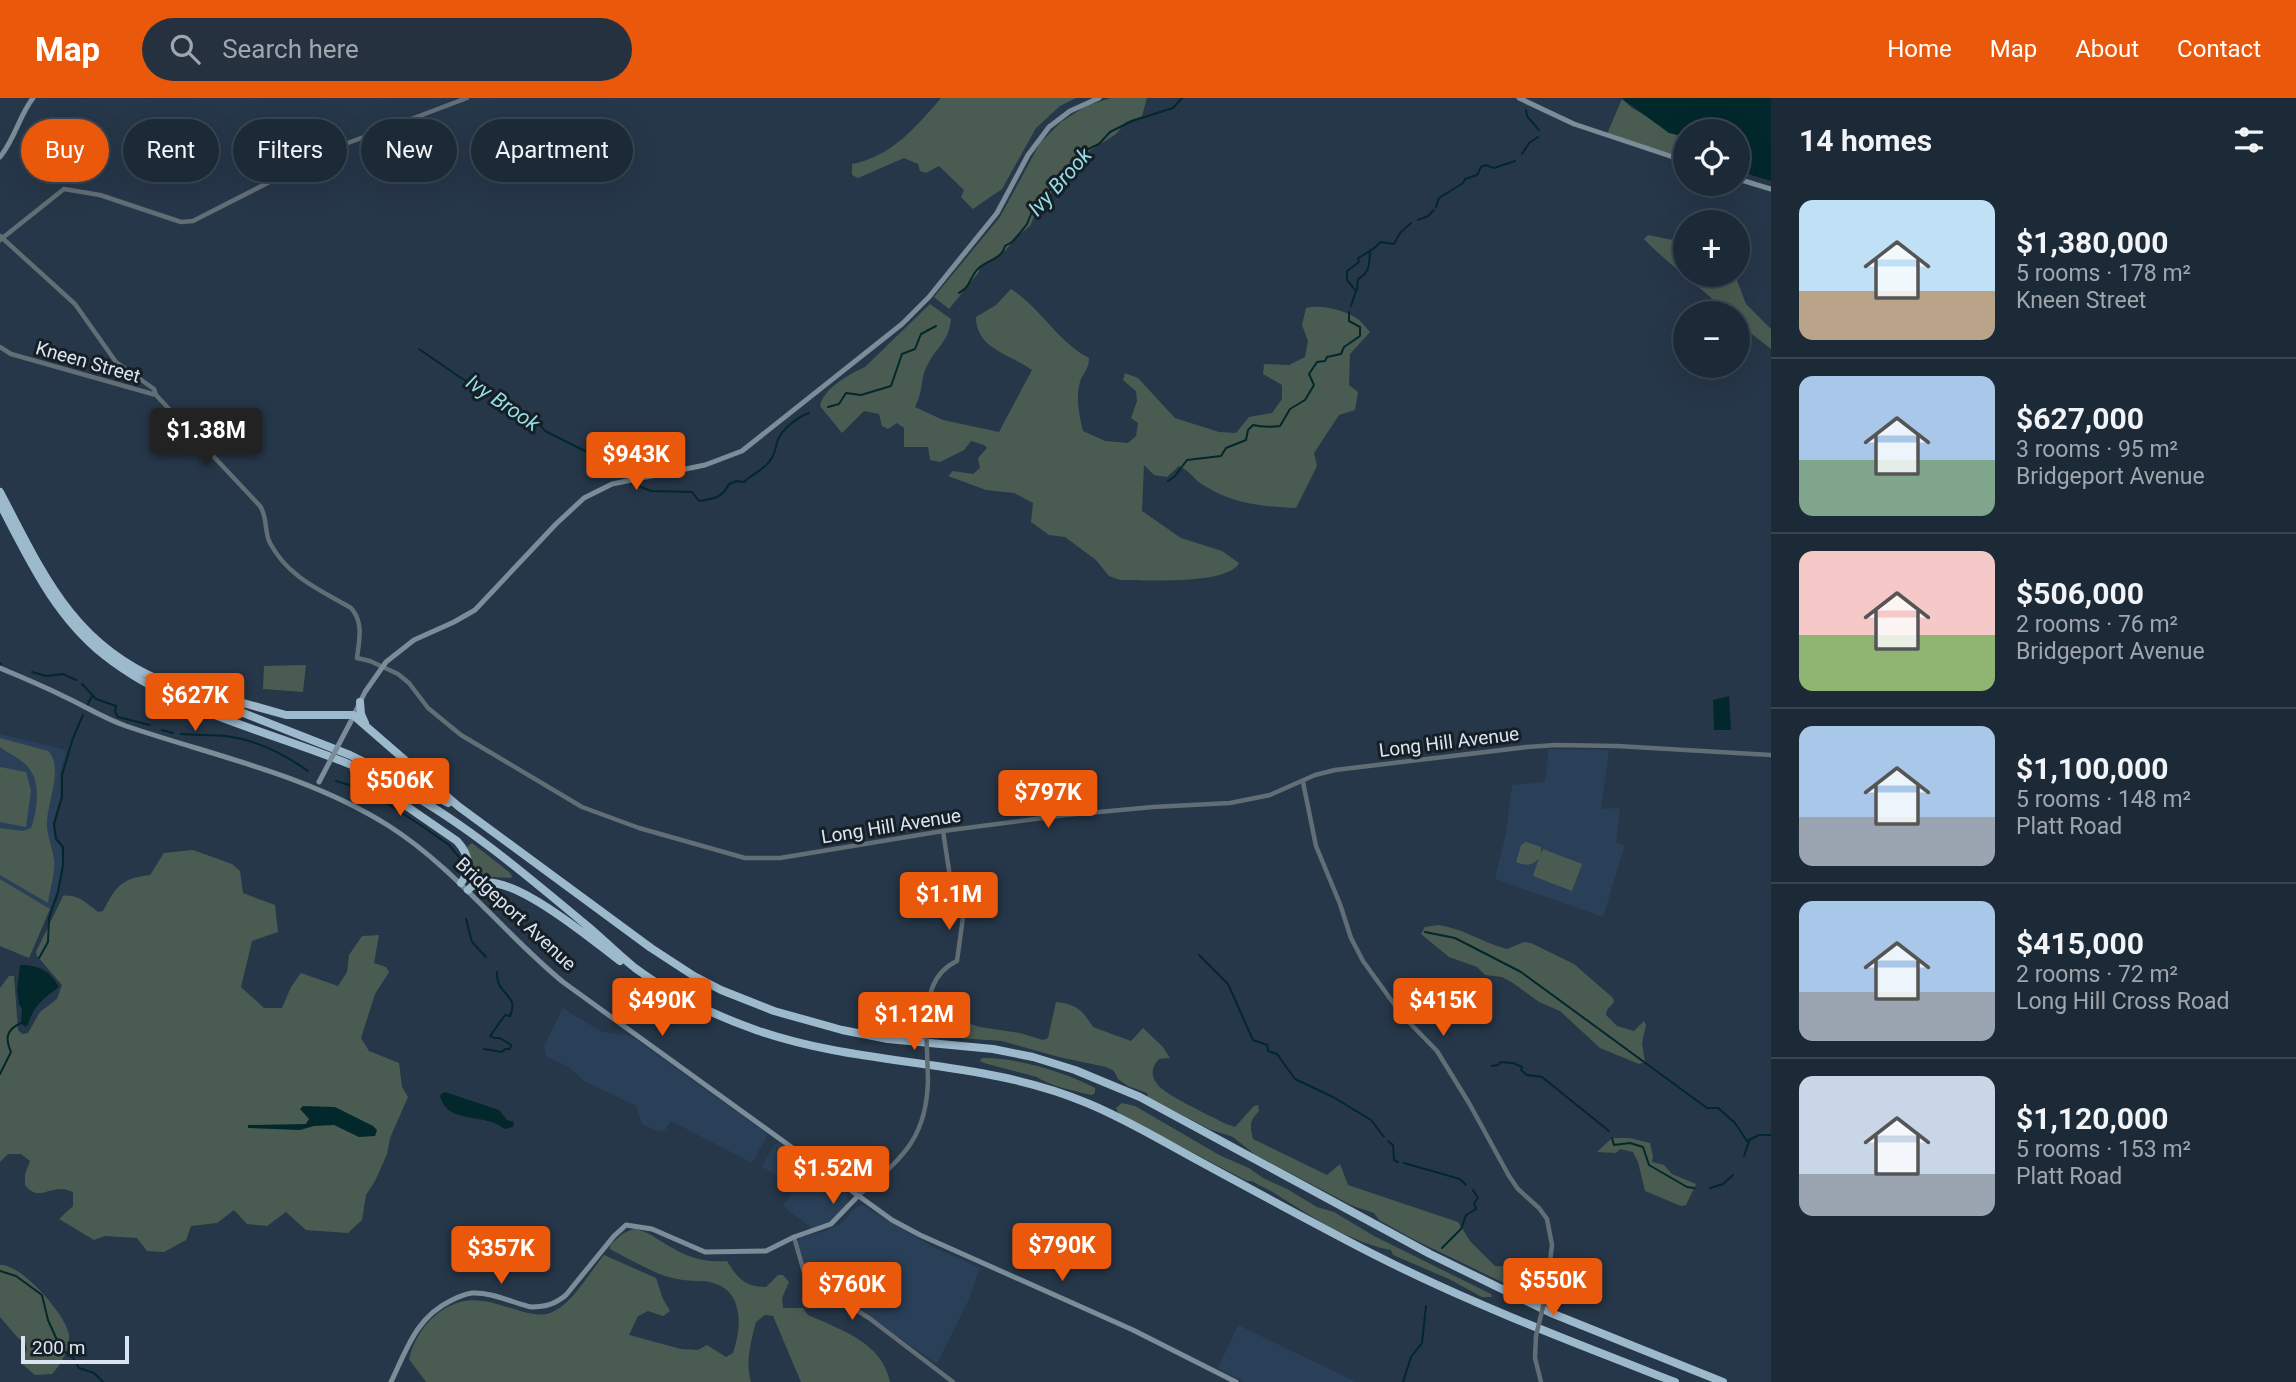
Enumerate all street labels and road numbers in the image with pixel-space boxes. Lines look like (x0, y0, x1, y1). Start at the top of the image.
street label: Kneen Street (33, 336, 143, 388)
street label: Long Hill Avenue (1378, 722, 1520, 762)
street label: Long Hill Avenue (819, 804, 963, 848)
street label: Bridgeport Avenue (451, 852, 581, 976)

